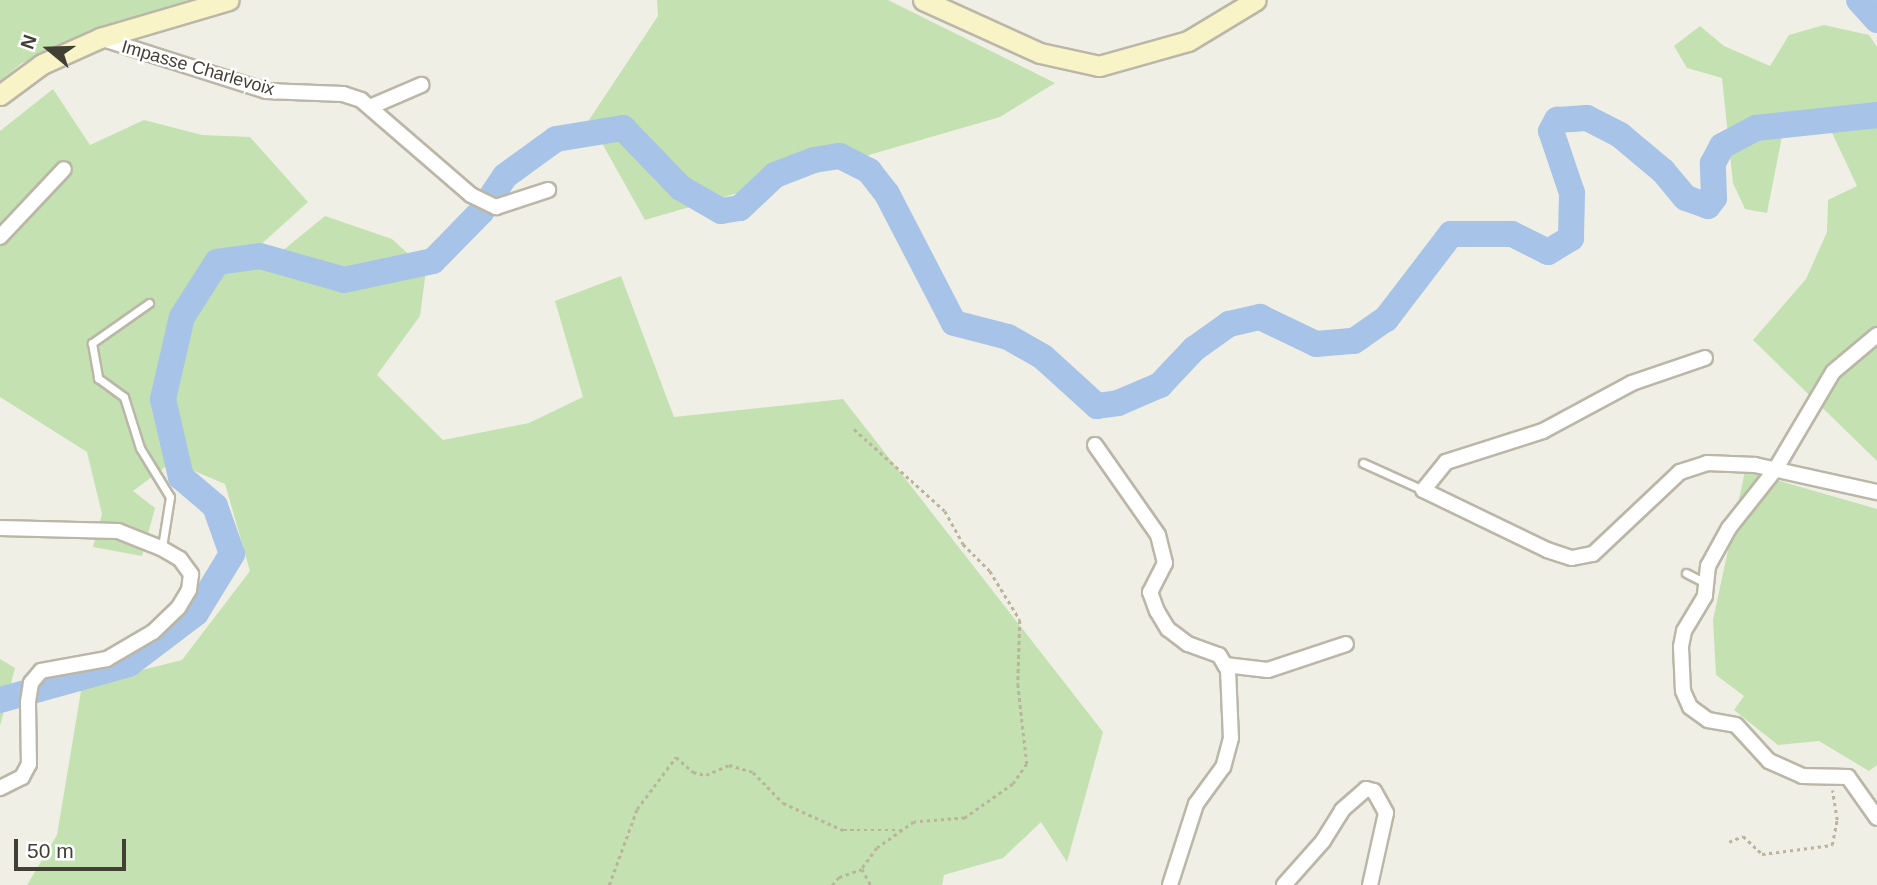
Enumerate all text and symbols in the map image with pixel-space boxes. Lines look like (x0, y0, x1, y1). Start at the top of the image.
north arrow (14, 14, 84, 84)
text: N (17, 32, 41, 52)
street label: Impasse Charlevoix (119, 36, 277, 100)
scale bar (18, 826, 130, 870)
text: 50 m (27, 839, 74, 862)

